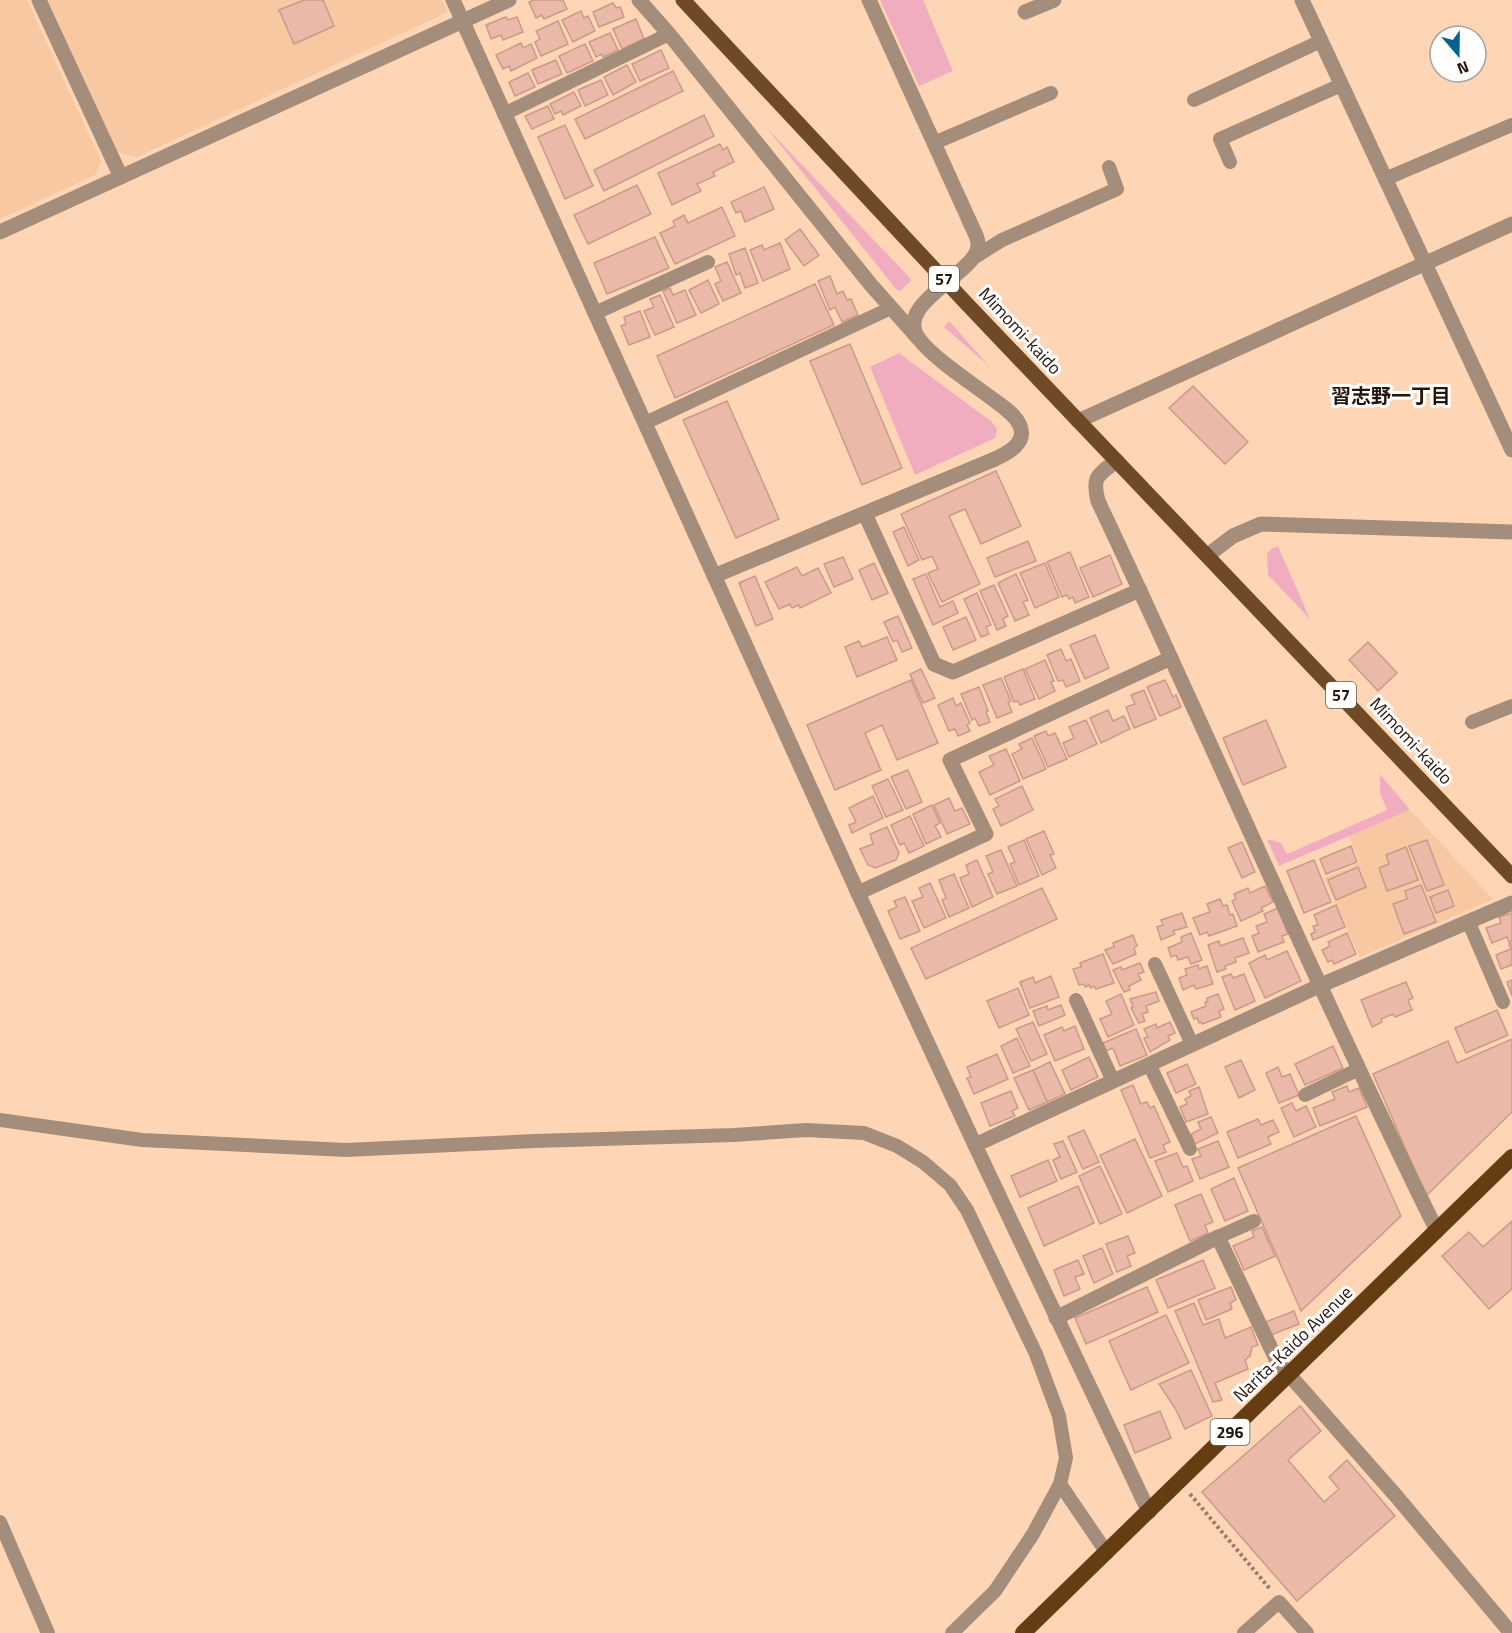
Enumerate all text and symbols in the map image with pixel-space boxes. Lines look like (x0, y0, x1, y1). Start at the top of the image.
north arrow (1428, 24, 1488, 84)
text: N (1454, 55, 1472, 81)
road number: 57 (929, 266, 959, 292)
street label: Mimomi-kaido (973, 281, 1068, 380)
district label: 習志野一丁目 (1331, 380, 1451, 411)
road number: 57 (1326, 682, 1356, 708)
street label: Mimomi-kaido (1364, 691, 1459, 790)
street label: Narita-Kaido Avenue (1227, 1279, 1359, 1408)
road number: 296 (1210, 1419, 1250, 1445)

